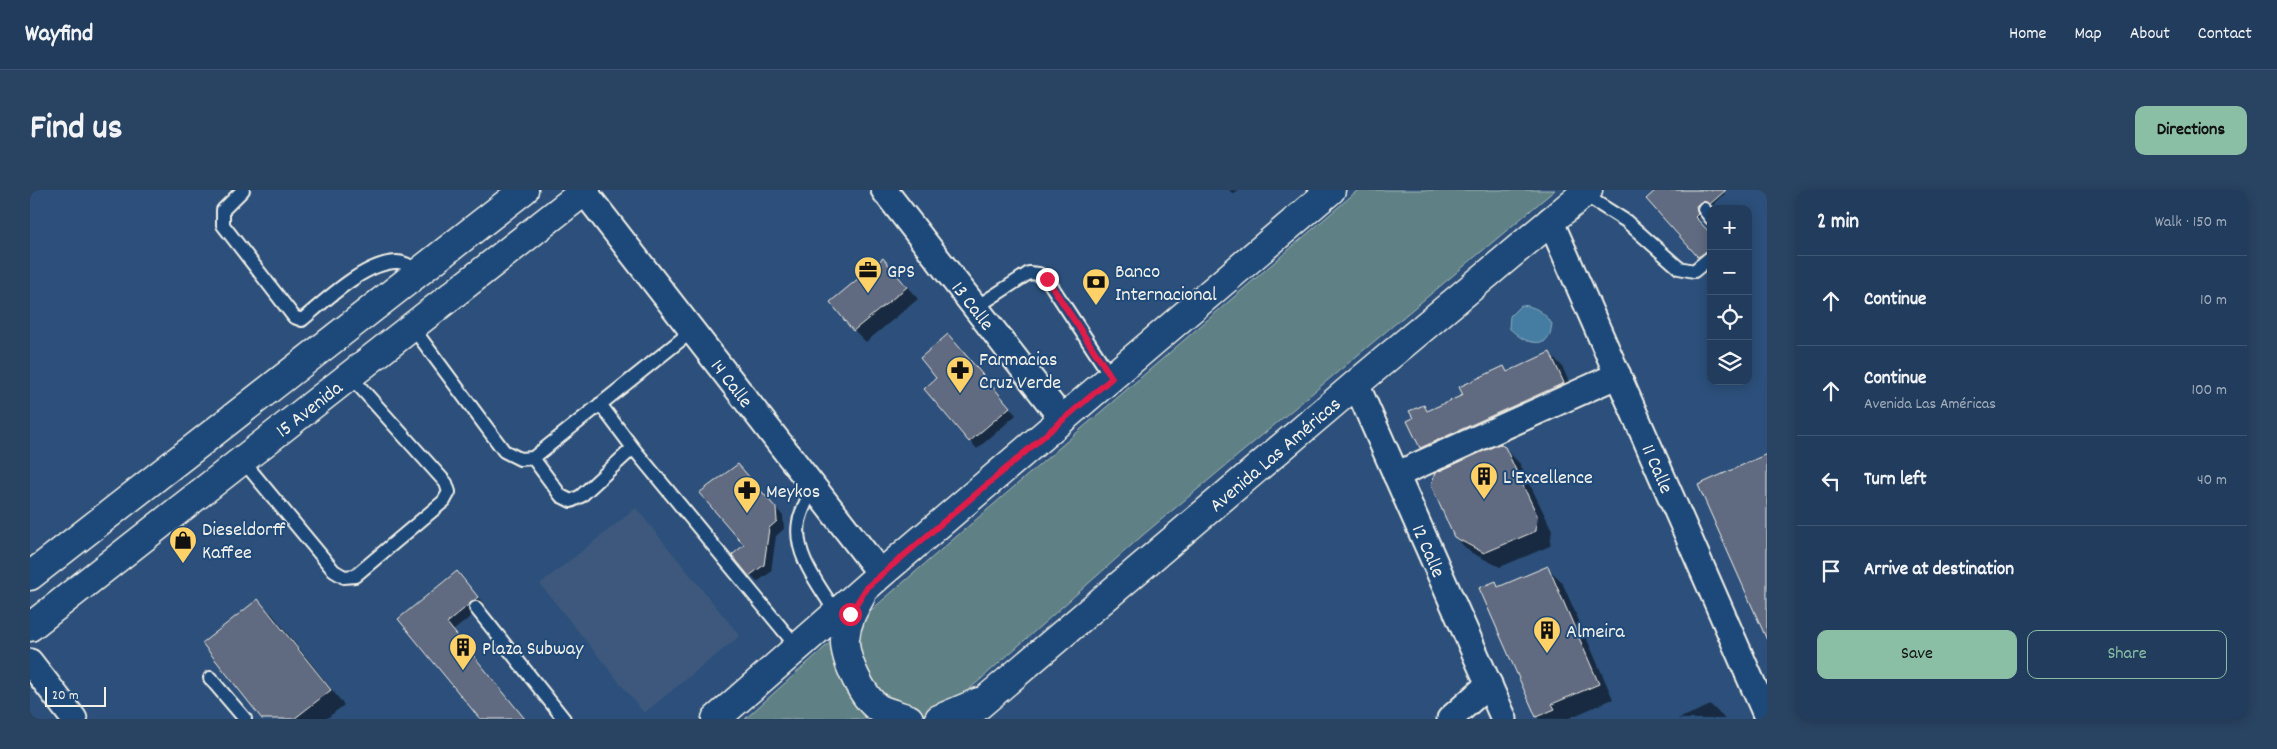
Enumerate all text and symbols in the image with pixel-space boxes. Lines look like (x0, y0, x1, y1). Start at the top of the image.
text: Wayfind (25, 18, 93, 52)
text: Home (2009, 22, 2046, 47)
text: Map (2074, 22, 2102, 47)
text: About (2130, 22, 2170, 47)
text: Contact (2198, 22, 2252, 47)
text: Find us (30, 105, 122, 155)
button: Directions (2135, 106, 2247, 155)
map controls (1707, 205, 1752, 385)
button: + (1707, 205, 1752, 250)
text: 2 min (1817, 208, 1859, 238)
text: Walk · 150 m (2155, 211, 2227, 234)
button: − (1707, 250, 1752, 295)
office icon: GPS (853, 255, 883, 294)
place label: GPS (887, 259, 915, 287)
place label: Banco Internacional (1115, 259, 1217, 310)
bank icon: Banco Internacional (1081, 267, 1111, 306)
route end (1036, 268, 1059, 291)
street label: 13 Calle (943, 277, 1000, 338)
icon: ahead (1817, 287, 1845, 315)
text: Continue (1864, 287, 1926, 314)
text: 10 m (2200, 289, 2227, 312)
button: locate (1707, 295, 1752, 340)
button: layers (1707, 340, 1752, 385)
place label: Farmacias Cruz Verde (979, 347, 1061, 398)
street label: 14 Calle (702, 354, 758, 415)
pharmacy icon: Farmacias Cruz Verde (945, 355, 975, 394)
text: Continue (1864, 366, 1926, 393)
street label: 15 Avenida (271, 375, 350, 446)
icon: ahead (1817, 377, 1845, 405)
text: 100 m (2191, 379, 2227, 402)
street label: Avenida Las Américas (1204, 392, 1348, 520)
text: Avenida Las Américas (1864, 393, 1996, 416)
street label: 11 Calle (1633, 441, 1679, 499)
building icon: L'Excellence (1469, 461, 1499, 500)
place label: L'Excellence (1503, 465, 1593, 493)
icon: left (1817, 467, 1845, 495)
text: Turn left (1864, 467, 1927, 494)
text: 40 m (2197, 469, 2227, 492)
pharmacy icon: Meykos (732, 475, 762, 514)
place label: Meykos (766, 479, 820, 507)
place label: Dieseldorff Kaffee (202, 517, 286, 568)
street label: 12 Calle (1403, 521, 1451, 583)
shop icon: Dieseldorff Kaffee (168, 525, 198, 564)
icon: arrive (1817, 557, 1845, 585)
text: Arrive at destination (1864, 557, 2014, 584)
route start (839, 603, 862, 626)
building icon: Almeira (1532, 615, 1562, 654)
place label: Almeira (1566, 619, 1625, 647)
button: Save (1817, 630, 2017, 679)
button: Share (2027, 630, 2227, 679)
building icon: Plaza Subway (448, 632, 478, 671)
place label: Plaza Subway (482, 636, 584, 664)
scale bar (45, 684, 106, 707)
text: 20 m (52, 686, 79, 706)

